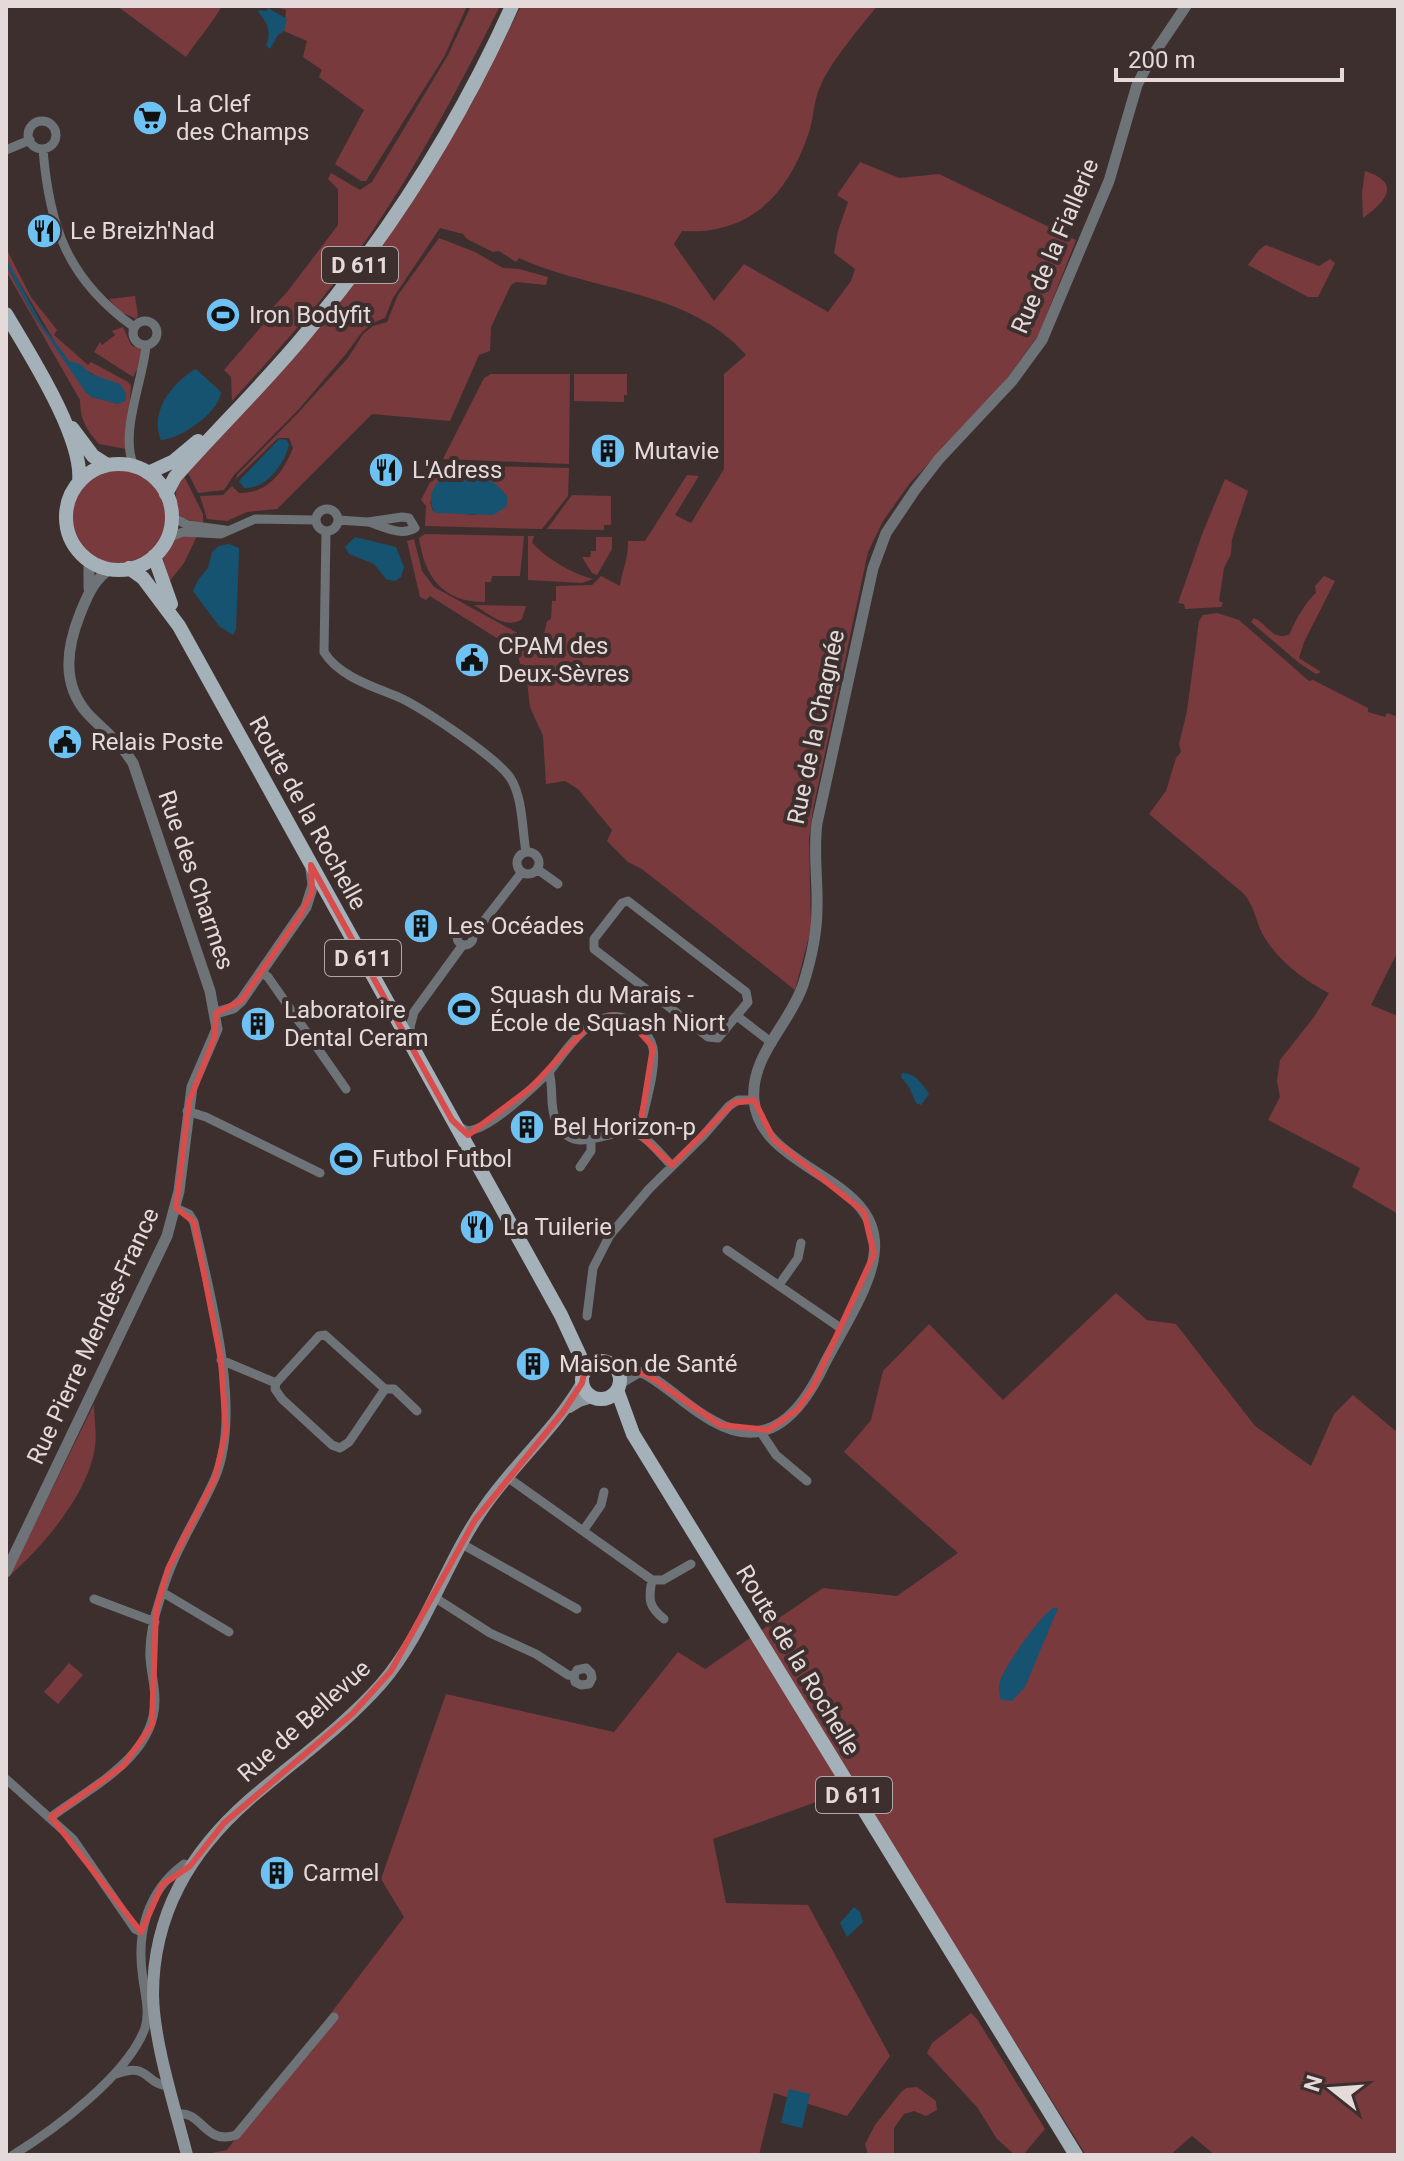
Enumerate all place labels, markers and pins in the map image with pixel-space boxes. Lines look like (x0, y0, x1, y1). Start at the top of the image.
place label: La Clef des Champs (176, 90, 309, 146)
supermarket icon: La Clef des Champs (131, 99, 169, 137)
restaurant icon: Le Breizh'Nad (25, 212, 63, 250)
place label: Le Breizh'Nad (70, 217, 215, 245)
sports icon: Iron Bodyfit (204, 296, 242, 334)
place label: Iron Bodyfit (249, 301, 371, 329)
building icon: Mutavie (589, 432, 627, 470)
place label: Mutavie (634, 437, 719, 465)
restaurant icon: L'Adress (367, 451, 405, 489)
place label: L'Adress (412, 456, 502, 484)
place label: CPAM des Deux-Sèvres (498, 632, 630, 688)
public building icon: CPAM des Deux-Sèvres (453, 641, 491, 679)
public building icon: Relais Poste (46, 723, 84, 761)
place label: Relais Poste (91, 728, 223, 756)
building icon: Les Océades (402, 907, 440, 945)
place label: Les Océades (447, 912, 585, 940)
place label: Squash du Marais - École de Squash Niort (490, 981, 725, 1037)
sports icon: Squash du Marais - École de Squash Niort (445, 990, 483, 1028)
place label: Laboratoire Dental Ceram (284, 996, 429, 1052)
building icon: Laboratoire Dental Ceram (239, 1005, 277, 1043)
building icon: Bel Horizon-p (508, 1108, 546, 1146)
place label: Bel Horizon-p (553, 1113, 696, 1141)
sports icon: Futbol Futbol (327, 1140, 365, 1178)
place label: Futbol Futbol (372, 1145, 512, 1173)
restaurant icon: La Tuilerie (458, 1208, 496, 1246)
place label: La Tuilerie (503, 1213, 612, 1241)
building icon: Maison de Santé (514, 1345, 552, 1383)
place label: Maison de Santé (559, 1350, 737, 1378)
building icon: Carmel (258, 1854, 296, 1892)
place label: Carmel (303, 1859, 379, 1887)

